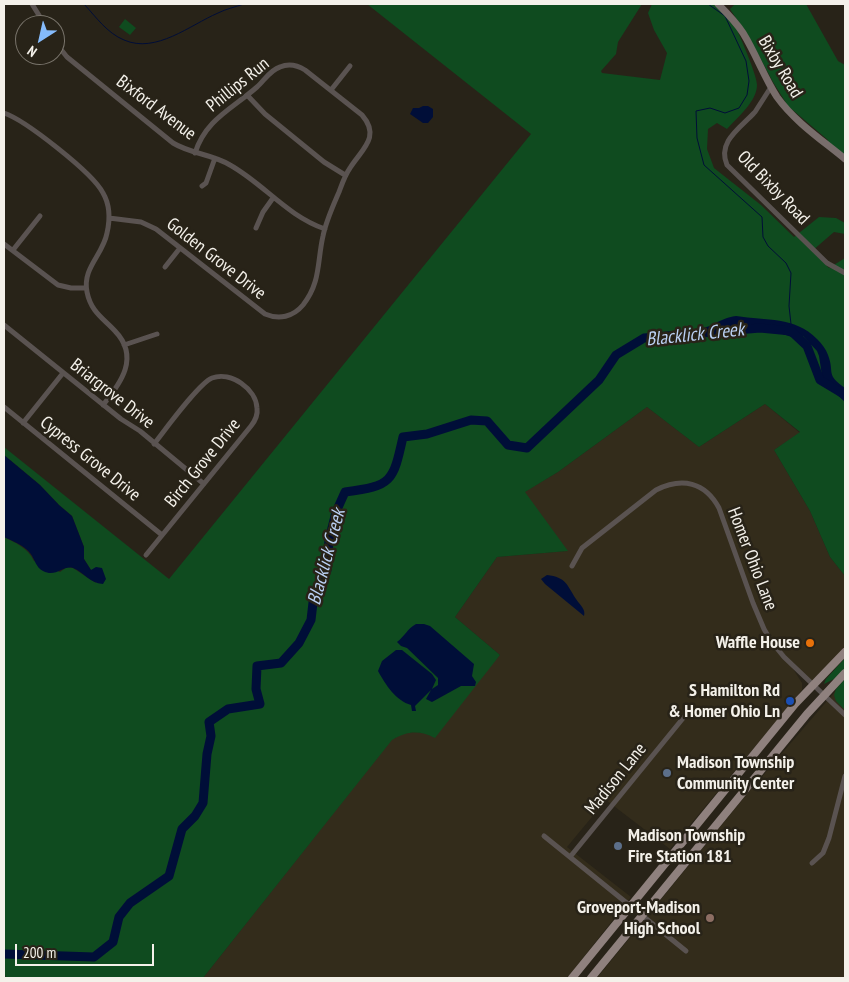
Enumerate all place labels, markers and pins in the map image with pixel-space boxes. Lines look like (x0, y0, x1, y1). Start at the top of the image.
place label: Waffle House (716, 632, 800, 654)
marker: Waffle House (804, 637, 816, 649)
place label: S Hamilton Rd & Homer Ohio Ln (669, 680, 780, 722)
marker: S Hamilton Rd & Homer Ohio Ln (784, 695, 796, 707)
place label: Madison Township Community Center (677, 752, 794, 794)
marker: Madison Township Community Center (661, 767, 673, 779)
place label: Madison Township Fire Station 181 (628, 825, 745, 868)
marker: Madison Township Fire Station 181 (612, 840, 624, 852)
place label: Groveport-Madison High School (577, 897, 700, 940)
marker: Groveport-Madison High School (704, 912, 716, 924)

